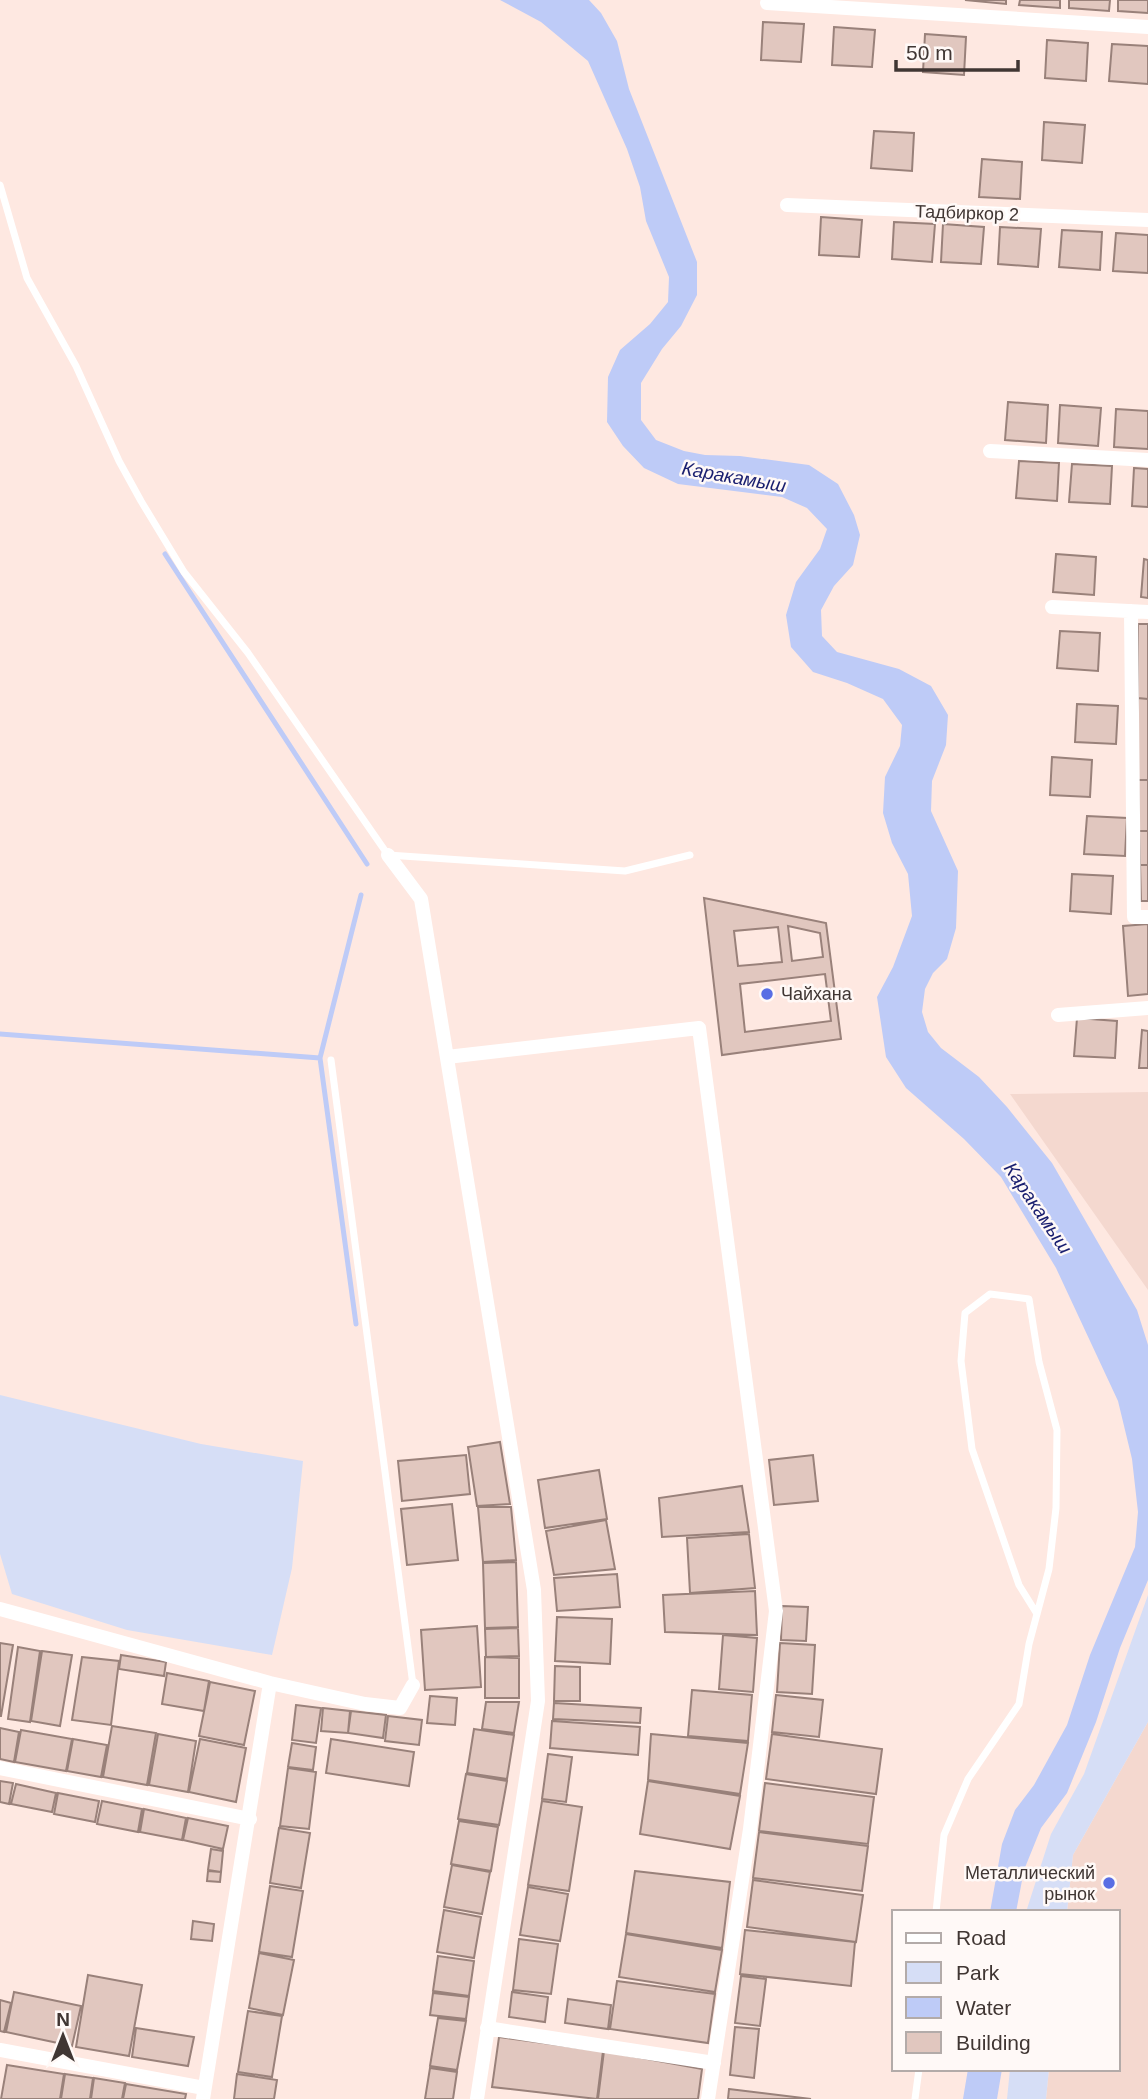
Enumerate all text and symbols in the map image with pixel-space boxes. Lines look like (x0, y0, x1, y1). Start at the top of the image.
scale bar (896, 28, 1018, 72)
text: 50 m (906, 41, 953, 64)
street label: Тадбиркор 2 (915, 201, 1019, 225)
water label: Каракамыш (680, 458, 788, 497)
place label: Чайхана (781, 984, 853, 1004)
marker: Чайхана (759, 986, 775, 1002)
water label: Каракамыш (1000, 1159, 1076, 1258)
place label: Металлический рынок (965, 1863, 1095, 1904)
marker: Металлический рынок (1101, 1875, 1117, 1891)
legend (892, 1910, 1120, 2071)
text: Road (956, 1926, 1006, 1949)
text: Park (956, 1961, 1000, 1984)
text: Water (956, 1996, 1011, 2019)
north arrow (28, 2001, 98, 2071)
text: N (56, 2009, 70, 2030)
text: Building (956, 2031, 1031, 2054)

